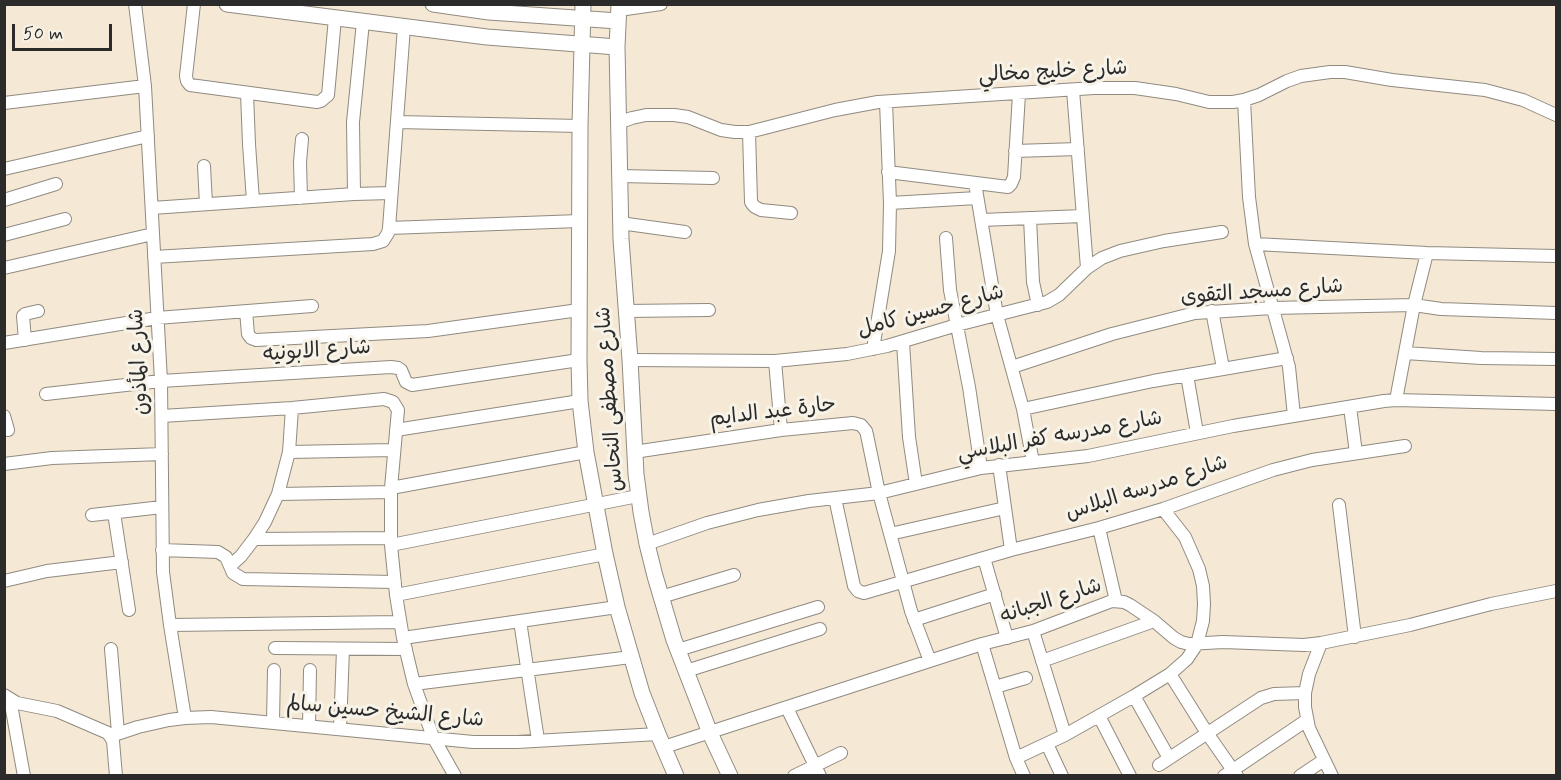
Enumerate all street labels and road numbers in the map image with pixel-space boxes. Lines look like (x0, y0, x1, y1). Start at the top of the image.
street label: شارع خليج مخالي (978, 57, 1128, 89)
street label: شارع مسجد التقوى (1180, 275, 1344, 311)
street label: شارع حسين كامل (855, 280, 1007, 344)
street label: شارع مصطفى النحاس (592, 306, 630, 492)
street label: شارع المأذون (125, 308, 155, 416)
street label: شارع الابونيه (262, 336, 372, 368)
street label: حارة عبد الدايم (708, 393, 838, 433)
street label: شارع مدرسه كفر البلاسي (955, 407, 1165, 467)
street label: شارع مدرسه البلاس (1063, 451, 1231, 527)
street label: شارع الجبانه (997, 574, 1105, 630)
street label: شارع الشيخ حسين سالم (285, 692, 485, 734)

